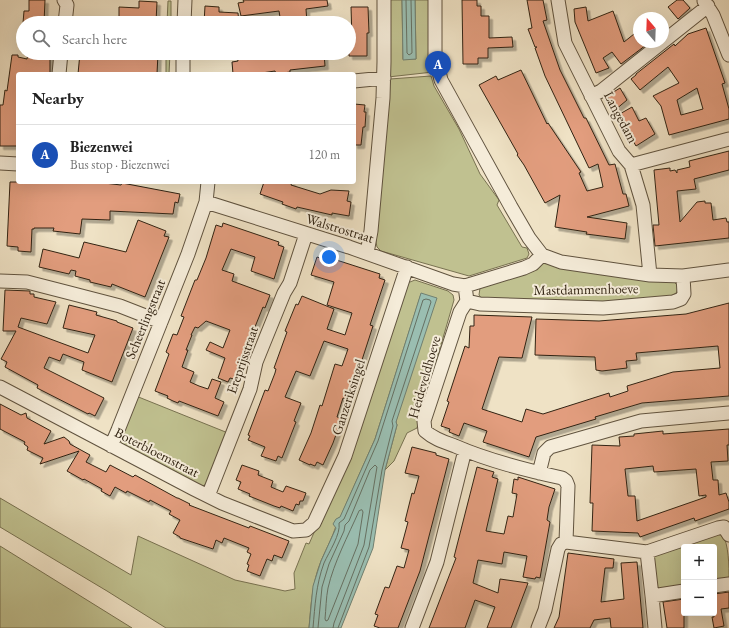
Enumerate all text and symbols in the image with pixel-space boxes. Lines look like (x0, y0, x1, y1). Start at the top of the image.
north arrow (633, 12, 669, 48)
search box (16, 16, 356, 60)
icon: search (30, 27, 52, 49)
text: Search here (62, 29, 127, 48)
pin: A (425, 51, 451, 84)
text: Nearby (32, 87, 84, 109)
street label: Langedam (600, 88, 642, 146)
text: Biezenwei (70, 137, 133, 156)
text: A (40, 146, 50, 163)
text: 120 m (309, 146, 340, 163)
text: Bus stop · Biezenwei (70, 156, 170, 173)
street label: Walstrostraat (304, 209, 377, 247)
your location (319, 247, 339, 267)
street label: Scheerlingstraat (121, 276, 169, 361)
street label: Mastdammenhoeve (533, 279, 639, 299)
street label: Ereprijsstraat (222, 323, 262, 396)
street label: Heideveldhoeve (404, 333, 445, 420)
street label: Ganzeriksingel (327, 356, 369, 437)
street label: Boterbloemstraat (112, 423, 203, 481)
map controls (681, 544, 717, 616)
button: + (681, 544, 717, 580)
button: − (681, 580, 717, 616)

